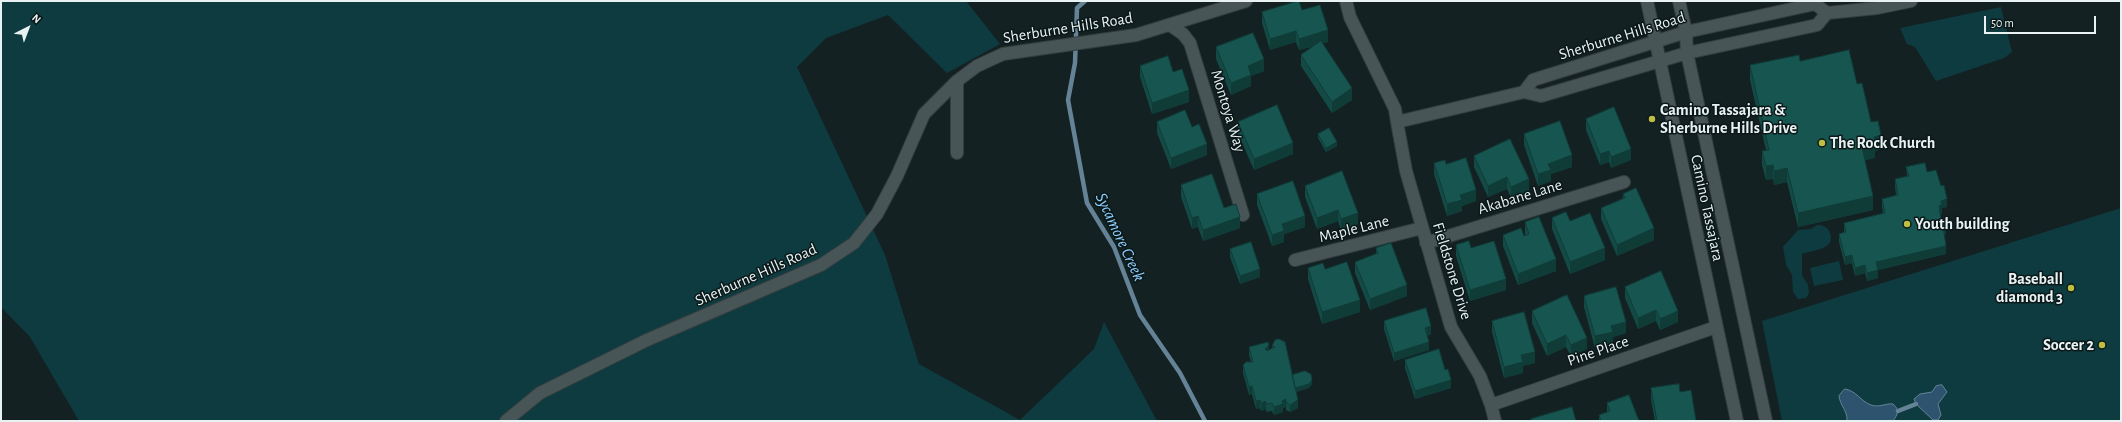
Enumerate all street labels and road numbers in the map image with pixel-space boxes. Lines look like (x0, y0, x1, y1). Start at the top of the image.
street label: Sherburne Hills Road (1002, 8, 1134, 48)
street label: Sherburne Hills Road (1557, 8, 1687, 64)
street label: Montoya Way (1206, 68, 1250, 154)
street label: Camino Tassajara (1686, 153, 1728, 263)
street label: Akabane Lane (1476, 175, 1564, 219)
street label: Maple Lane (1317, 211, 1391, 247)
street label: Fieldstone Drive (1428, 220, 1476, 322)
street label: Sherburne Hills Road (692, 240, 820, 310)
street label: Pine Place (1565, 332, 1631, 370)

